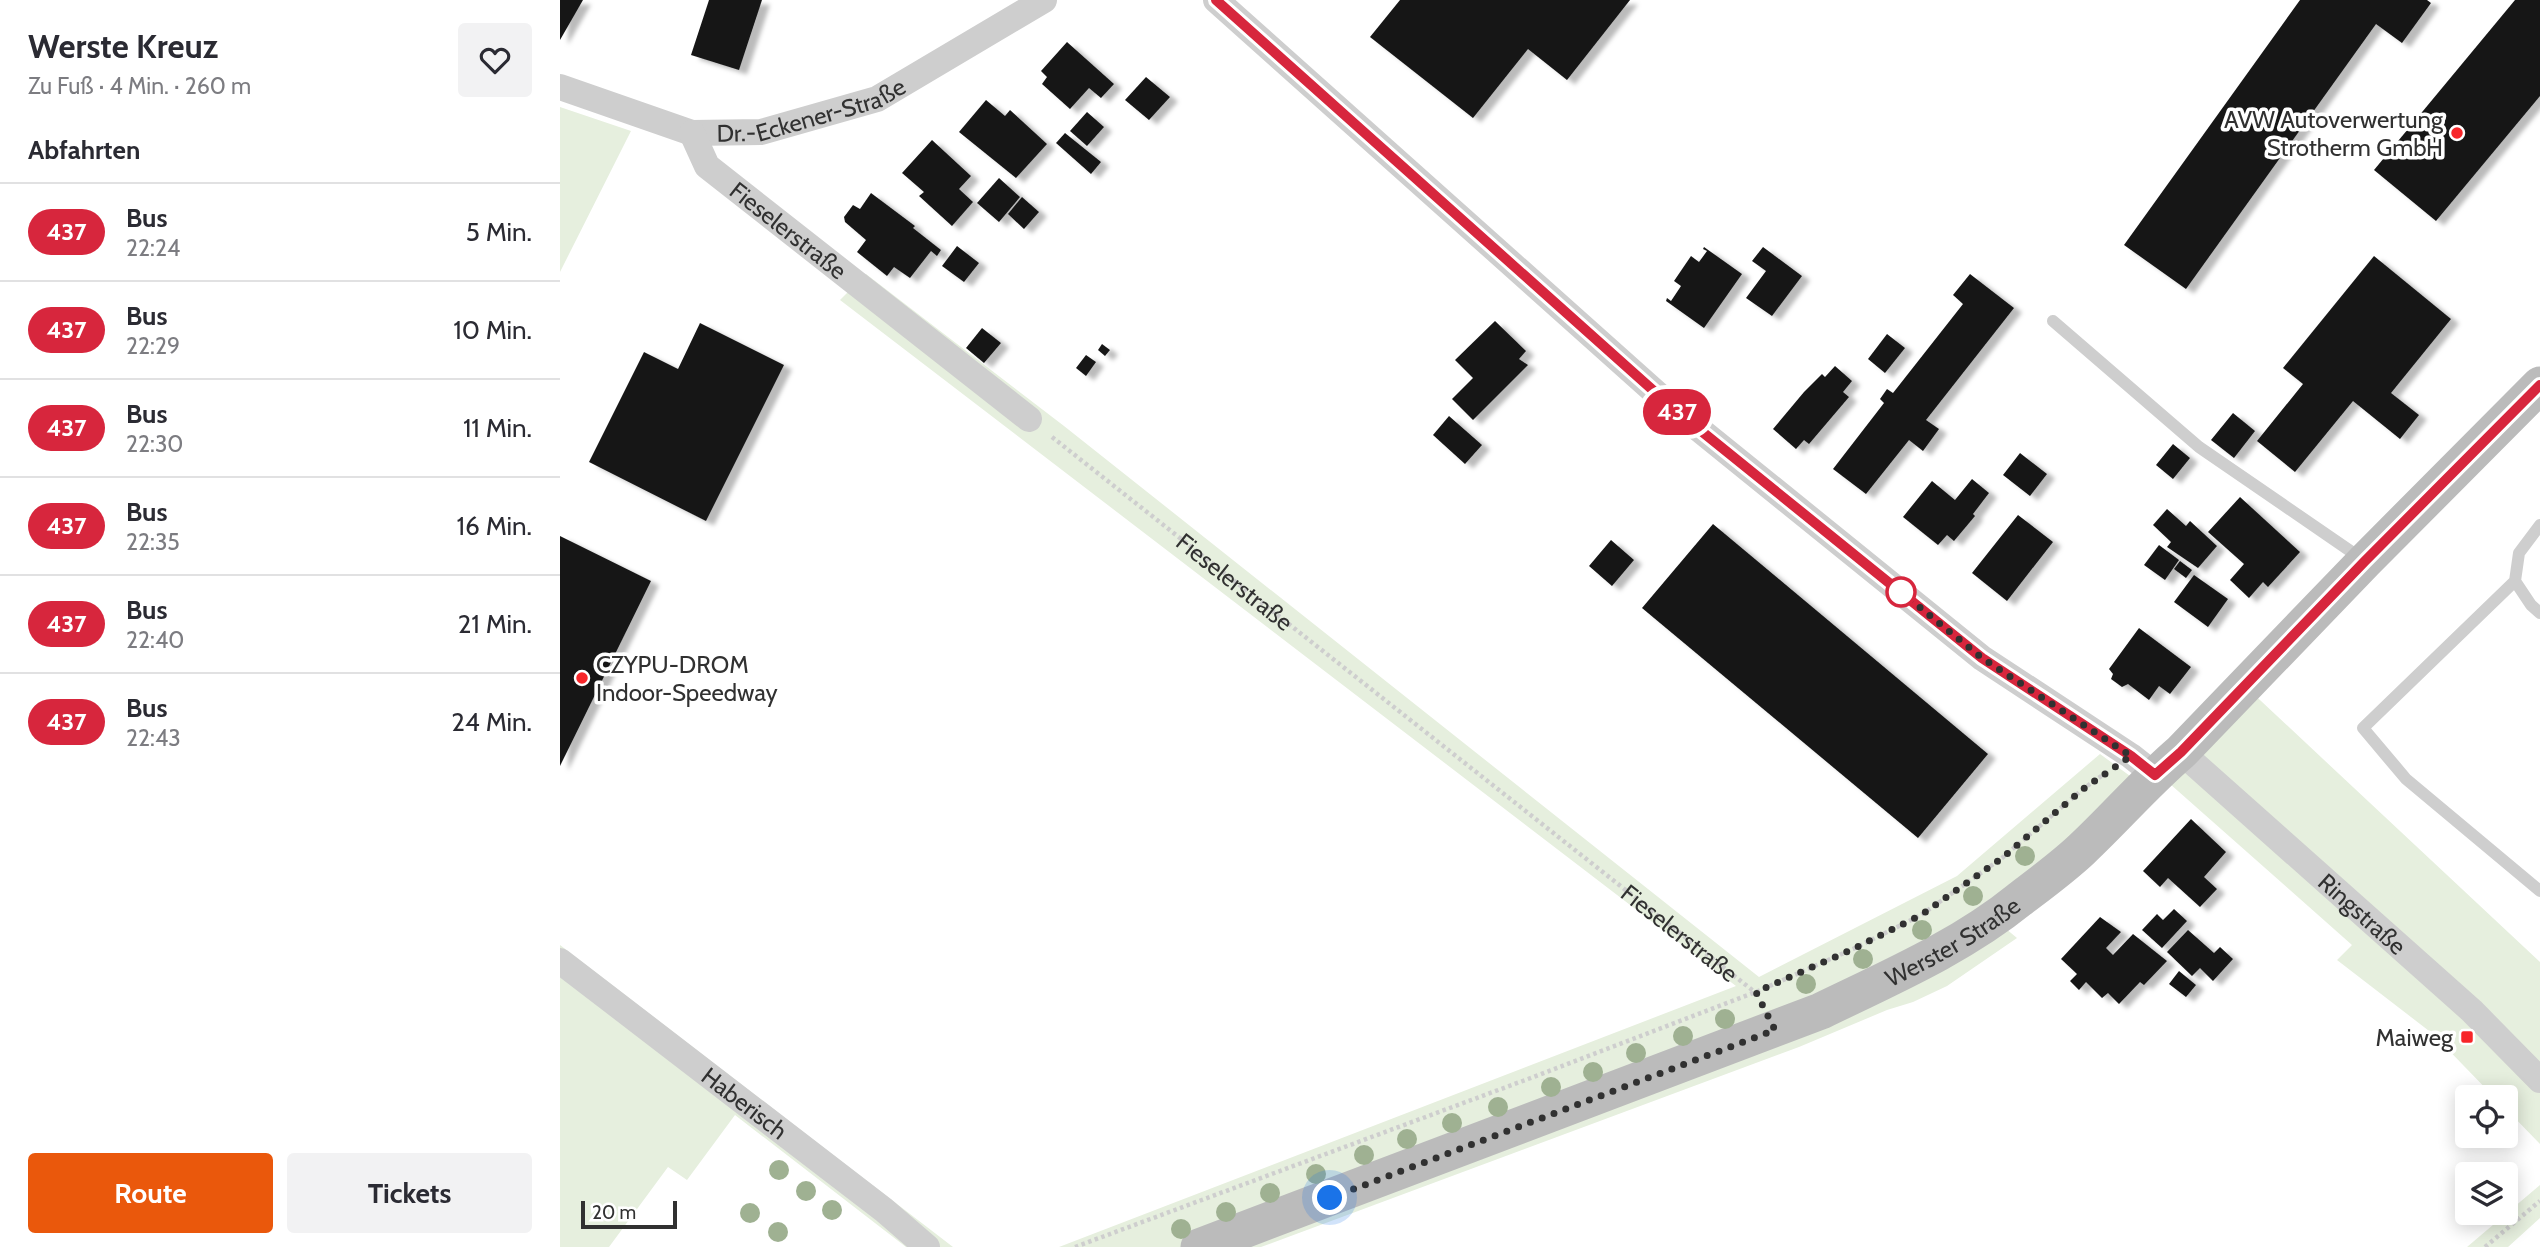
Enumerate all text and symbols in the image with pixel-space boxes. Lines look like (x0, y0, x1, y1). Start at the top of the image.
button: heart (458, 23, 532, 97)
text: Werste Kreuz (28, 26, 218, 66)
street label: Dr.-Eckener-Straße (716, 71, 910, 147)
text: Zu Fuß · 4 Min. · 260 m (28, 72, 251, 100)
place label: AVW Autoverwertung Strotherm GmbH (2224, 105, 2444, 162)
marker: AVW Autoverwertung Strotherm GmbH (2449, 125, 2465, 141)
text: Abfahrten (28, 134, 140, 166)
street label: Fieselerstraße (724, 175, 853, 285)
text: Bus (126, 202, 167, 234)
text: 5 Min. (466, 216, 532, 248)
text: 437 (46, 217, 87, 246)
text: 22:24 (126, 234, 180, 262)
text: Bus (126, 300, 167, 332)
text: 10 Min. (453, 314, 532, 346)
text: 437 (46, 315, 87, 344)
text: 22:29 (126, 332, 180, 360)
line badge: 437 (1637, 389, 1717, 435)
text: 437 (1657, 397, 1697, 426)
text: Bus (126, 398, 167, 430)
text: 11 Min. (463, 412, 532, 444)
text: 437 (46, 413, 87, 442)
text: 22:30 (126, 430, 183, 458)
text: Bus (126, 496, 167, 528)
text: 16 Min. (457, 510, 532, 542)
text: 437 (46, 511, 87, 540)
street label: Fieselerstraße (1171, 527, 1299, 636)
text: 22:35 (126, 528, 180, 556)
unlabelled marker (1886, 577, 1916, 607)
text: Bus (126, 594, 167, 626)
text: 21 Min. (458, 608, 532, 640)
text: 437 (46, 609, 87, 638)
text: 22:40 (126, 626, 184, 654)
place label: CZYPU-DROM Indoor-Speedway (596, 650, 778, 707)
marker: CZYPU-DROM Indoor-Speedway (574, 670, 590, 686)
text: Bus (126, 692, 167, 724)
text: 24 Min. (451, 706, 532, 738)
text: 437 (46, 707, 87, 736)
text: 22:43 (126, 724, 181, 752)
street label: Ringstraße (2313, 867, 2412, 960)
street label: Fieselerstraße (1616, 878, 1744, 988)
street label: Werster Straße (1880, 890, 2025, 992)
place label: Maiweg (2376, 1023, 2454, 1052)
marker: Maiweg (2459, 1029, 2475, 1045)
street label: Haberisch (696, 1061, 793, 1145)
map controls (2455, 1085, 2518, 1225)
button: locate (2455, 1085, 2518, 1148)
button: Route (28, 1153, 273, 1233)
button: Tickets (287, 1153, 532, 1233)
button: layers (2455, 1162, 2518, 1225)
your location (1312, 1180, 1347, 1215)
scale bar (581, 1198, 677, 1230)
text: 20 m (592, 1201, 636, 1224)

